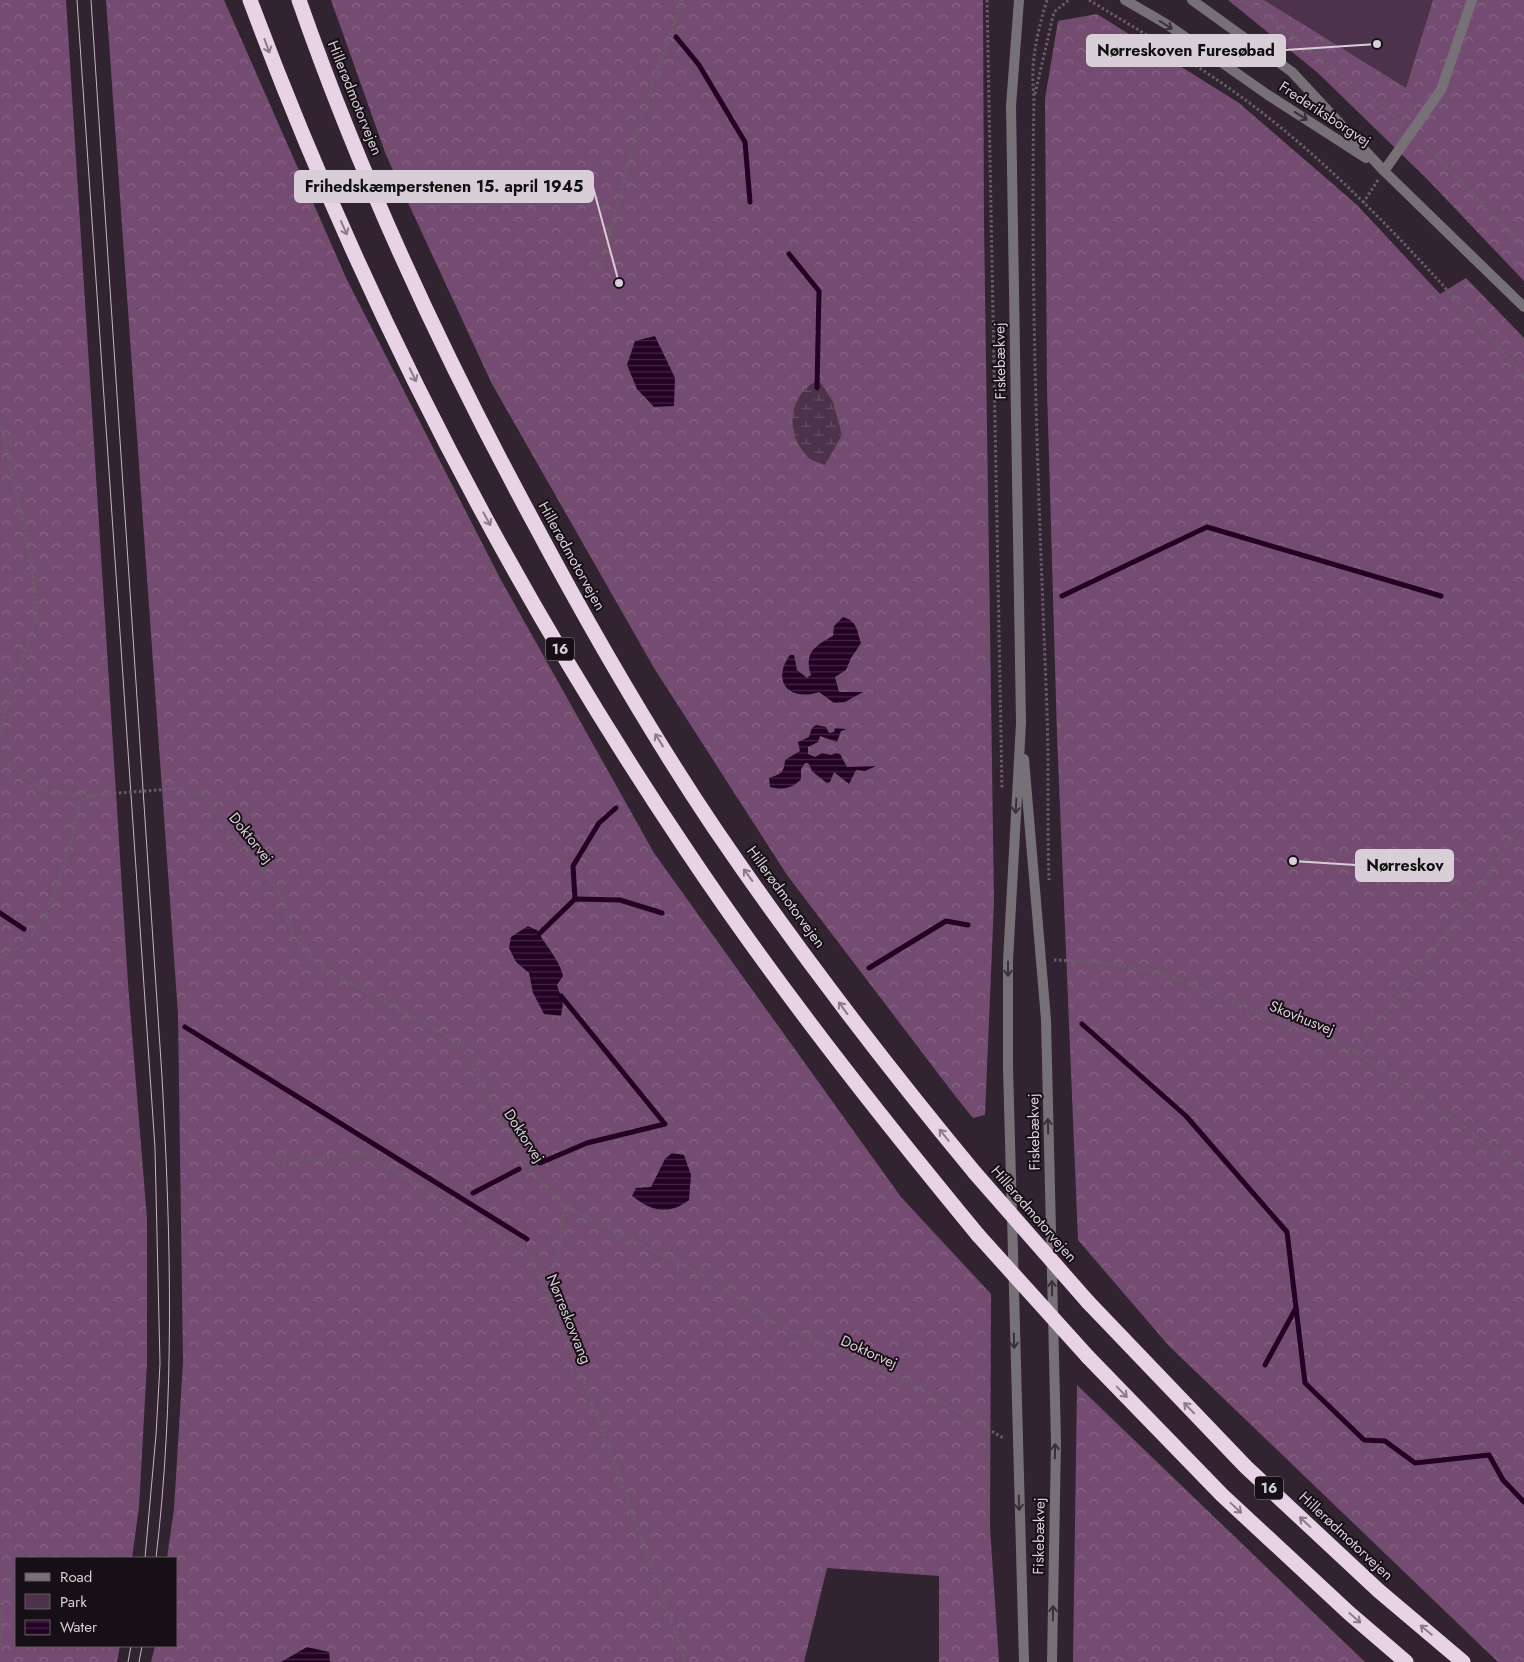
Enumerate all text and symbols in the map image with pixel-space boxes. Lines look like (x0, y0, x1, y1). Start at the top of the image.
one-way arrow (1159, 20, 1173, 30)
callout: Nørreskoven Furesøbad (1087, 35, 1285, 66)
one-way arrow (263, 37, 272, 53)
street label: Hillerødmotorvejen (322, 37, 388, 159)
text: Nørreskoven Furesøbad (1097, 39, 1275, 62)
street label: Frederiksborgvej (1275, 76, 1375, 152)
one-way arrow (1294, 111, 1308, 121)
callout: Frihedskæmperstenen 15. april 1945 (295, 171, 593, 202)
text: Frihedskæmperstenen 15. april 1945 (305, 175, 583, 198)
one-way arrow (339, 220, 349, 235)
street label: Fiskebækvej (988, 322, 1012, 400)
one-way arrow (408, 367, 418, 382)
street label: Hillerødmotorvejen (533, 497, 611, 615)
one-way arrow (483, 511, 493, 526)
road number: 16 (546, 638, 574, 661)
one-way arrow (653, 733, 664, 747)
one-way arrow (1012, 798, 1021, 814)
street label: Doktorvej (223, 808, 279, 868)
street label: Hillerødmotorvejen (741, 841, 831, 953)
callout: Nørreskov (1356, 850, 1453, 881)
text: Nørreskov (1366, 854, 1444, 877)
one-way arrow (743, 869, 754, 883)
one-way arrow (1003, 960, 1013, 976)
street label: Skovhusvej (1266, 995, 1338, 1041)
one-way arrow (838, 1001, 848, 1015)
street label: Fiskebækvej (1022, 1093, 1046, 1171)
street label: Doktorvej (498, 1105, 550, 1167)
one-way arrow (1044, 1118, 1053, 1134)
one-way arrow (938, 1129, 949, 1142)
street label: Hillerødmotorvejen (986, 1161, 1082, 1267)
street label: Nørreskovvang (541, 1271, 597, 1367)
one-way arrow (1047, 1281, 1057, 1297)
street label: Doktorvej (837, 1330, 901, 1374)
one-way arrow (1010, 1333, 1019, 1349)
one-way arrow (1116, 1385, 1128, 1398)
one-way arrow (1183, 1402, 1195, 1414)
one-way arrow (1051, 1443, 1060, 1459)
road number: 16 (1255, 1476, 1283, 1500)
street label: Hillerødmotorvejen (1294, 1486, 1398, 1586)
one-way arrow (1014, 1495, 1023, 1511)
street label: Fiskebækvej (1027, 1497, 1051, 1575)
one-way arrow (1229, 1502, 1242, 1514)
one-way arrow (1298, 1516, 1311, 1528)
legend (15, 1557, 178, 1647)
text: Road (60, 1566, 92, 1588)
text: Park (60, 1591, 87, 1613)
one-way arrow (1048, 1606, 1057, 1622)
one-way arrow (1348, 1613, 1361, 1624)
text: Water (60, 1616, 98, 1638)
one-way arrow (1419, 1625, 1432, 1636)

